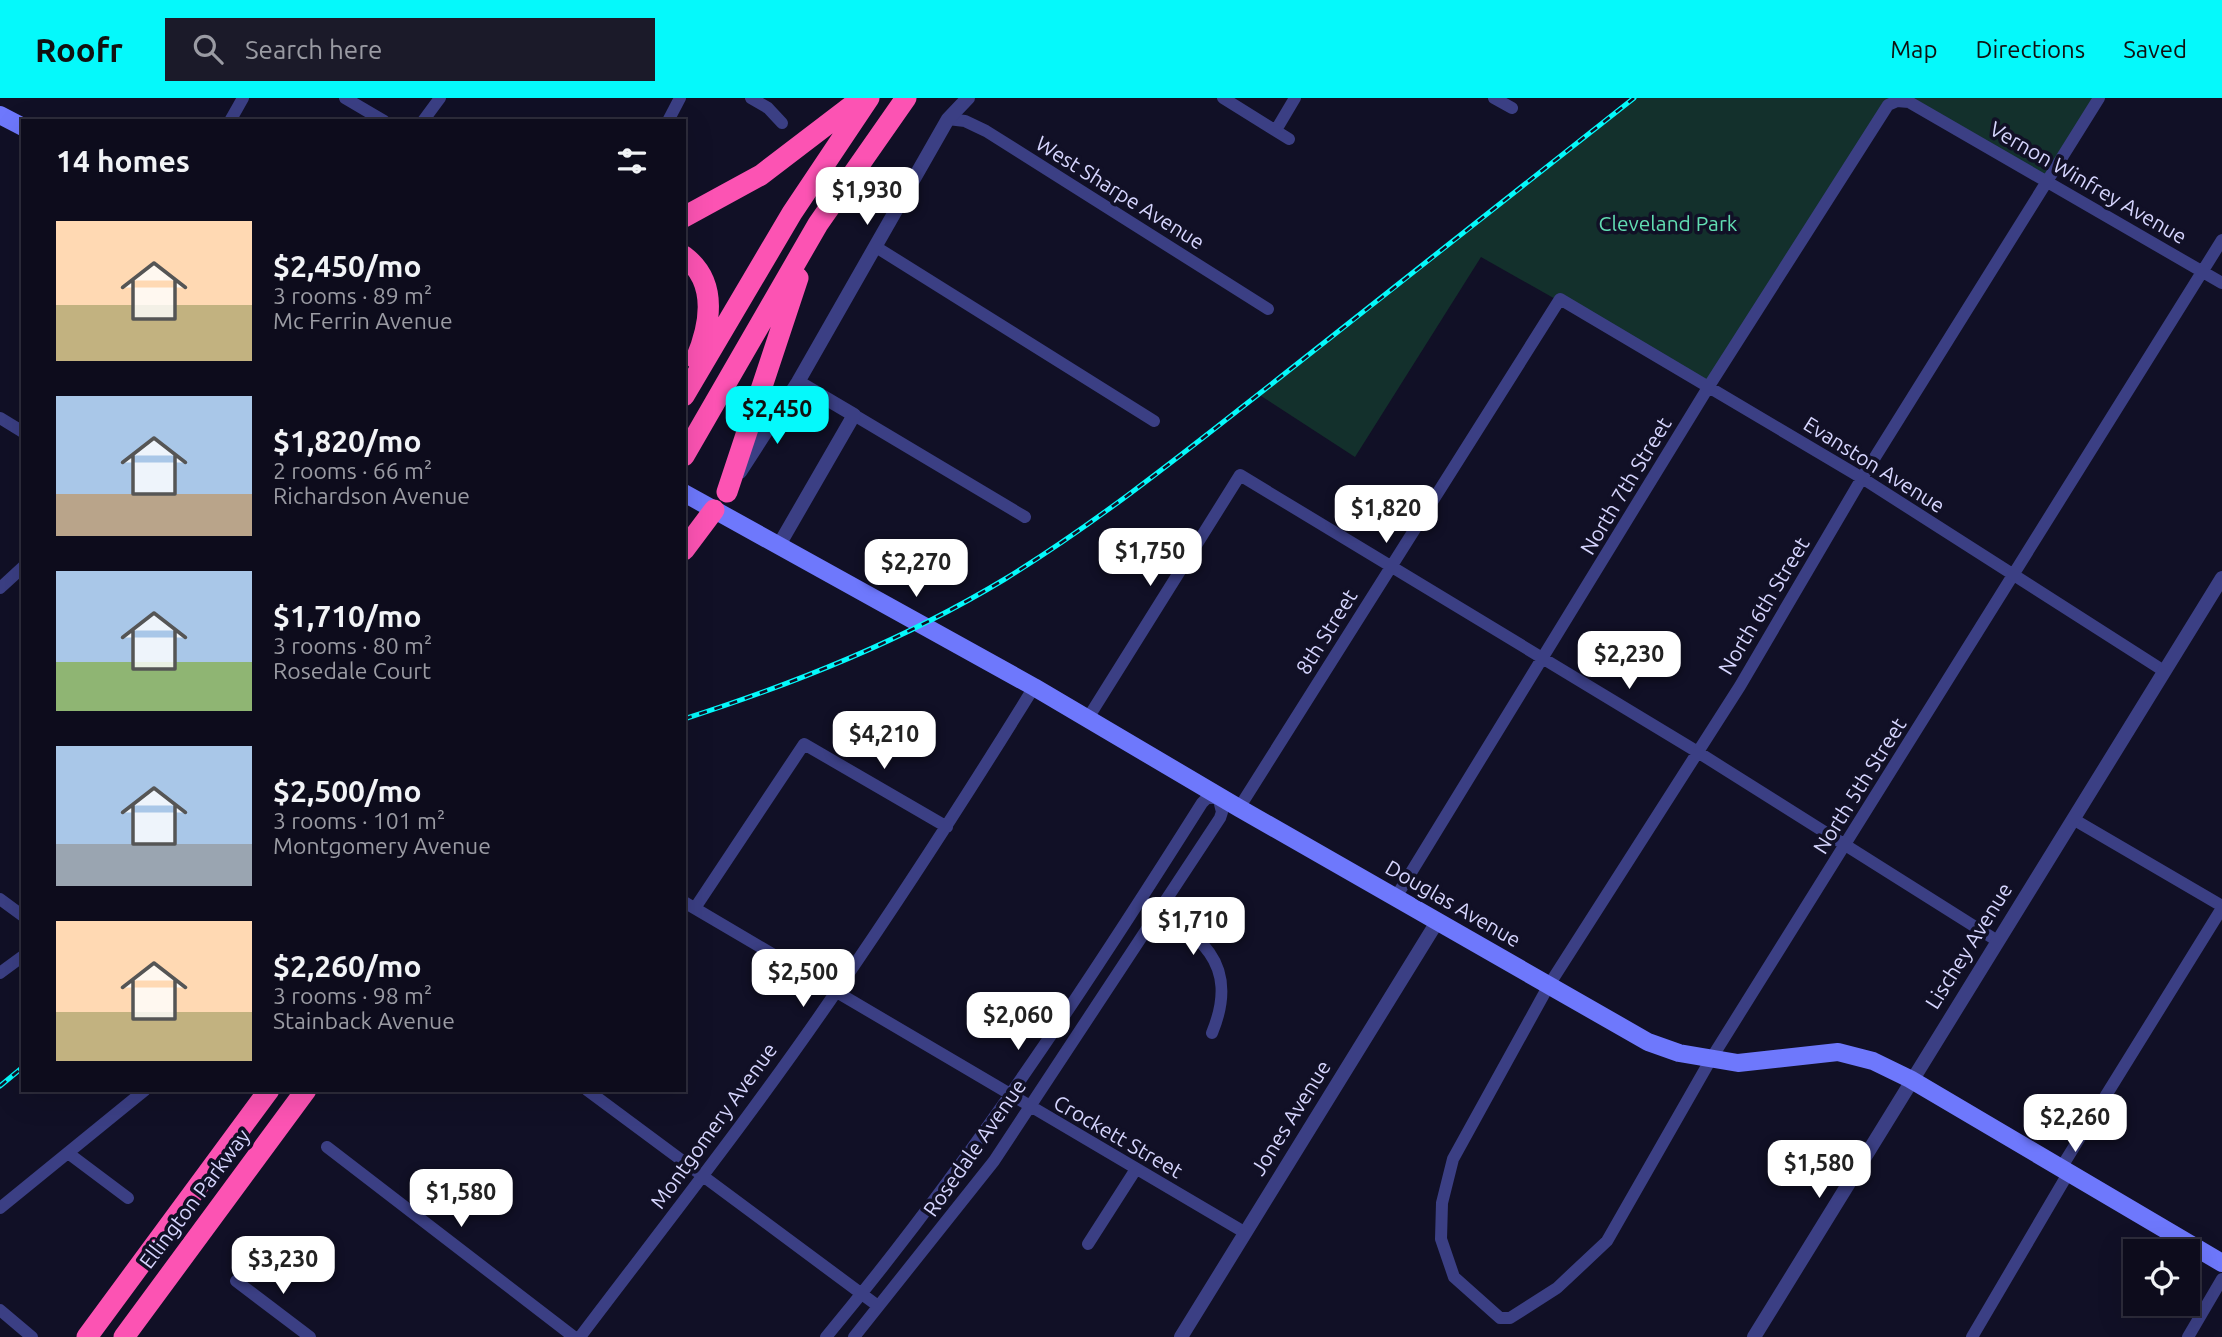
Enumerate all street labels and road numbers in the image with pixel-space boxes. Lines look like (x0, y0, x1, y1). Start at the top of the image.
street label: Vernon Winfrey Avenue (1986, 116, 2191, 248)
street label: West Sharpe Avenue (1032, 131, 1209, 254)
street label: Evanston Avenue (1800, 411, 1949, 517)
street label: North 7th Street (1575, 413, 1676, 558)
street label: North 6th Street (1713, 533, 1814, 678)
street label: 8th Street (1291, 585, 1362, 678)
street label: North 5th Street (1808, 713, 1911, 858)
street label: Douglas Avenue (1382, 855, 1525, 952)
street label: Lischey Avenue (1920, 878, 2016, 1013)
street label: Montgomery Avenue (645, 1038, 781, 1213)
street label: Jones Avenue (1245, 1056, 1335, 1179)
street label: Rosedale Avenue (918, 1074, 1030, 1221)
street label: Crockett Street (1050, 1090, 1187, 1183)
street label: Ellington Parkway (134, 1124, 254, 1273)

